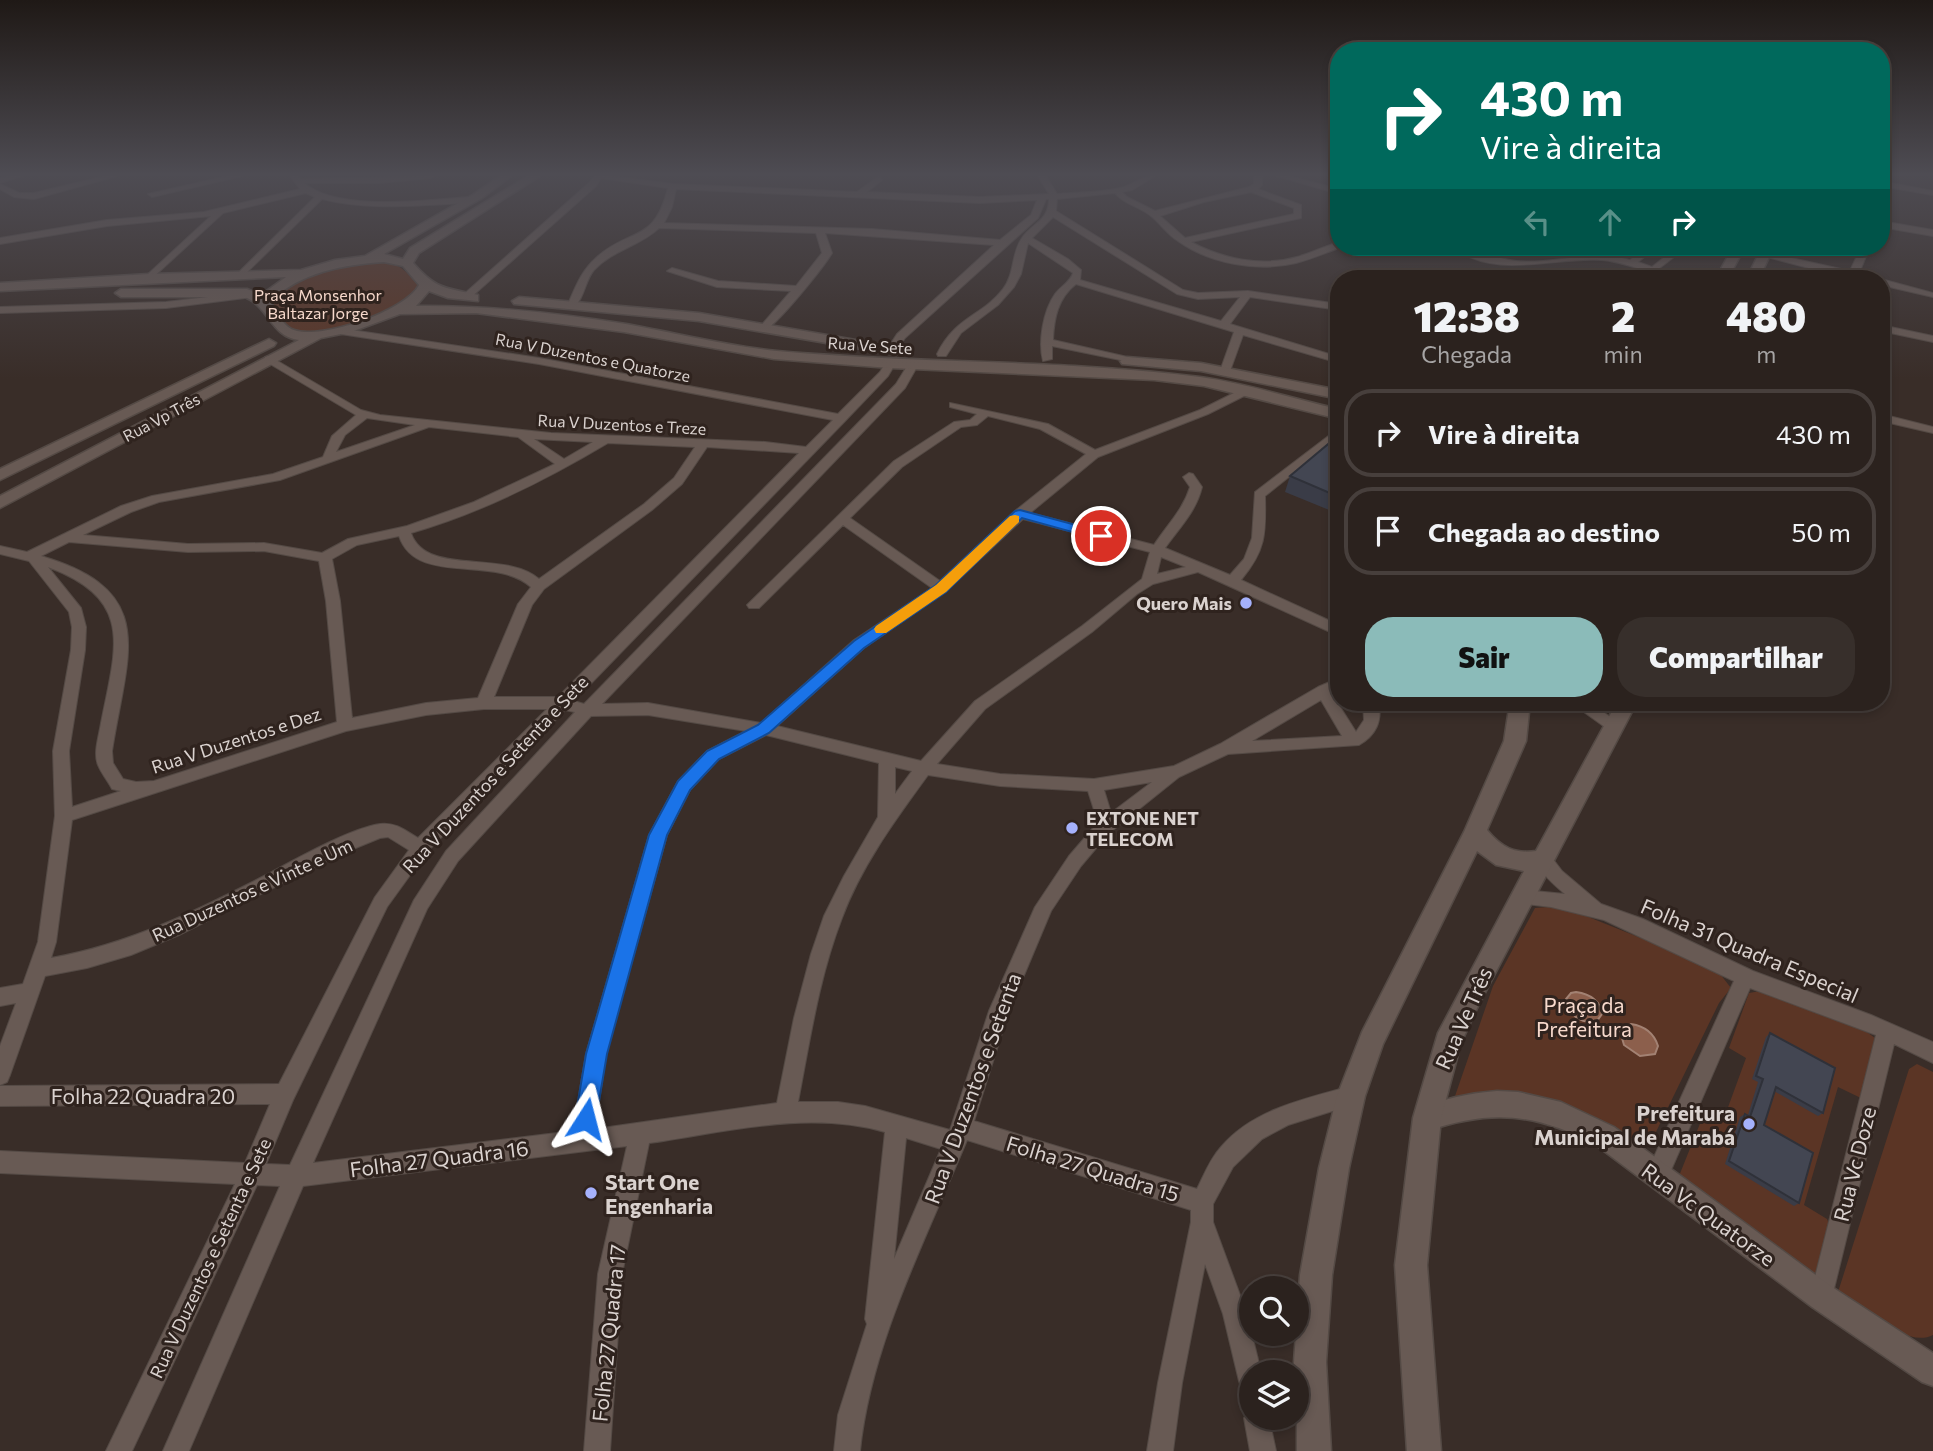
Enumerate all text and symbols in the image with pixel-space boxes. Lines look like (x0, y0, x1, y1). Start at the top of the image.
text: 430 m (1480, 66, 1623, 126)
icon: right (1365, 70, 1456, 161)
text: Vire à direita (1480, 126, 1662, 166)
icon: left (1518, 203, 1556, 241)
icon: ahead (1591, 203, 1629, 241)
icon: right (1664, 203, 1702, 241)
park label: Praça Monsenhor Baltazar Jorge (254, 285, 383, 322)
text: 12:38 (1413, 289, 1520, 341)
text: 2 (1611, 289, 1635, 341)
text: 480 (1726, 289, 1807, 341)
street label: Rua V Duzentos e Quatorze (494, 329, 692, 385)
street label: Rua Ve Sete (827, 333, 913, 357)
text: Chegada (1421, 340, 1512, 368)
text: min (1603, 340, 1643, 368)
text: m (1756, 340, 1776, 368)
street label: Rua Vp Três (119, 389, 203, 445)
street label: Rua V Duzentos e Treze (537, 410, 707, 438)
icon: right (1369, 414, 1407, 452)
text: Vire à direita (1428, 418, 1580, 449)
text: 430 m (1776, 418, 1851, 449)
pin (1071, 506, 1131, 566)
icon: arrive (1369, 512, 1407, 550)
text: Chegada ao destino (1428, 516, 1660, 547)
text: 50 m (1791, 516, 1851, 547)
icon: arrive (1082, 517, 1120, 555)
place label: Quero Mais (1136, 592, 1232, 614)
marker: Quero Mais (1238, 595, 1254, 611)
button: Sair (1365, 617, 1603, 697)
button: Compartilhar (1617, 617, 1855, 697)
street label: Rua V Duzentos e Setenta e Sete (398, 671, 592, 877)
street label: Rua V Duzentos e Dez (149, 702, 324, 778)
place label: EXTONE NET TELECOM (1086, 807, 1199, 850)
marker: EXTONE NET TELECOM (1064, 820, 1080, 836)
street label: Rua Duzentos e Vinte e Um (148, 834, 356, 946)
street label: Folha 31 Quadra Especial (1637, 893, 1863, 1007)
street label: Rua Ve Três (1429, 963, 1497, 1073)
street label: Rua V Duzentos e Setenta (919, 969, 1025, 1207)
park label: Praça da Prefeitura (1536, 992, 1632, 1041)
position arrow (549, 1082, 623, 1156)
street label: Folha 22 Quadra 20 (51, 1083, 235, 1108)
place label: Prefeitura Municipal de Marabá (1534, 1100, 1735, 1149)
street label: Rua Vc Doze (1828, 1104, 1880, 1224)
marker: Prefeitura Municipal de Marabá (1741, 1116, 1757, 1132)
street label: Folha 27 Quadra 15 (1004, 1130, 1182, 1206)
street label: Rua V Duzentos e Setenta e Sete (145, 1135, 275, 1381)
street label: Folha 27 Quadra 16 (348, 1135, 530, 1181)
street label: Rua Vc Quatorze (1637, 1157, 1781, 1271)
place label: Start One Engenharia (605, 1169, 713, 1218)
marker: Start One Engenharia (583, 1185, 599, 1201)
street label: Folha 27 Quadra 17 (586, 1243, 630, 1423)
map controls (1239, 1276, 1309, 1430)
button: search (1239, 1276, 1309, 1346)
button: layers (1239, 1360, 1309, 1430)

